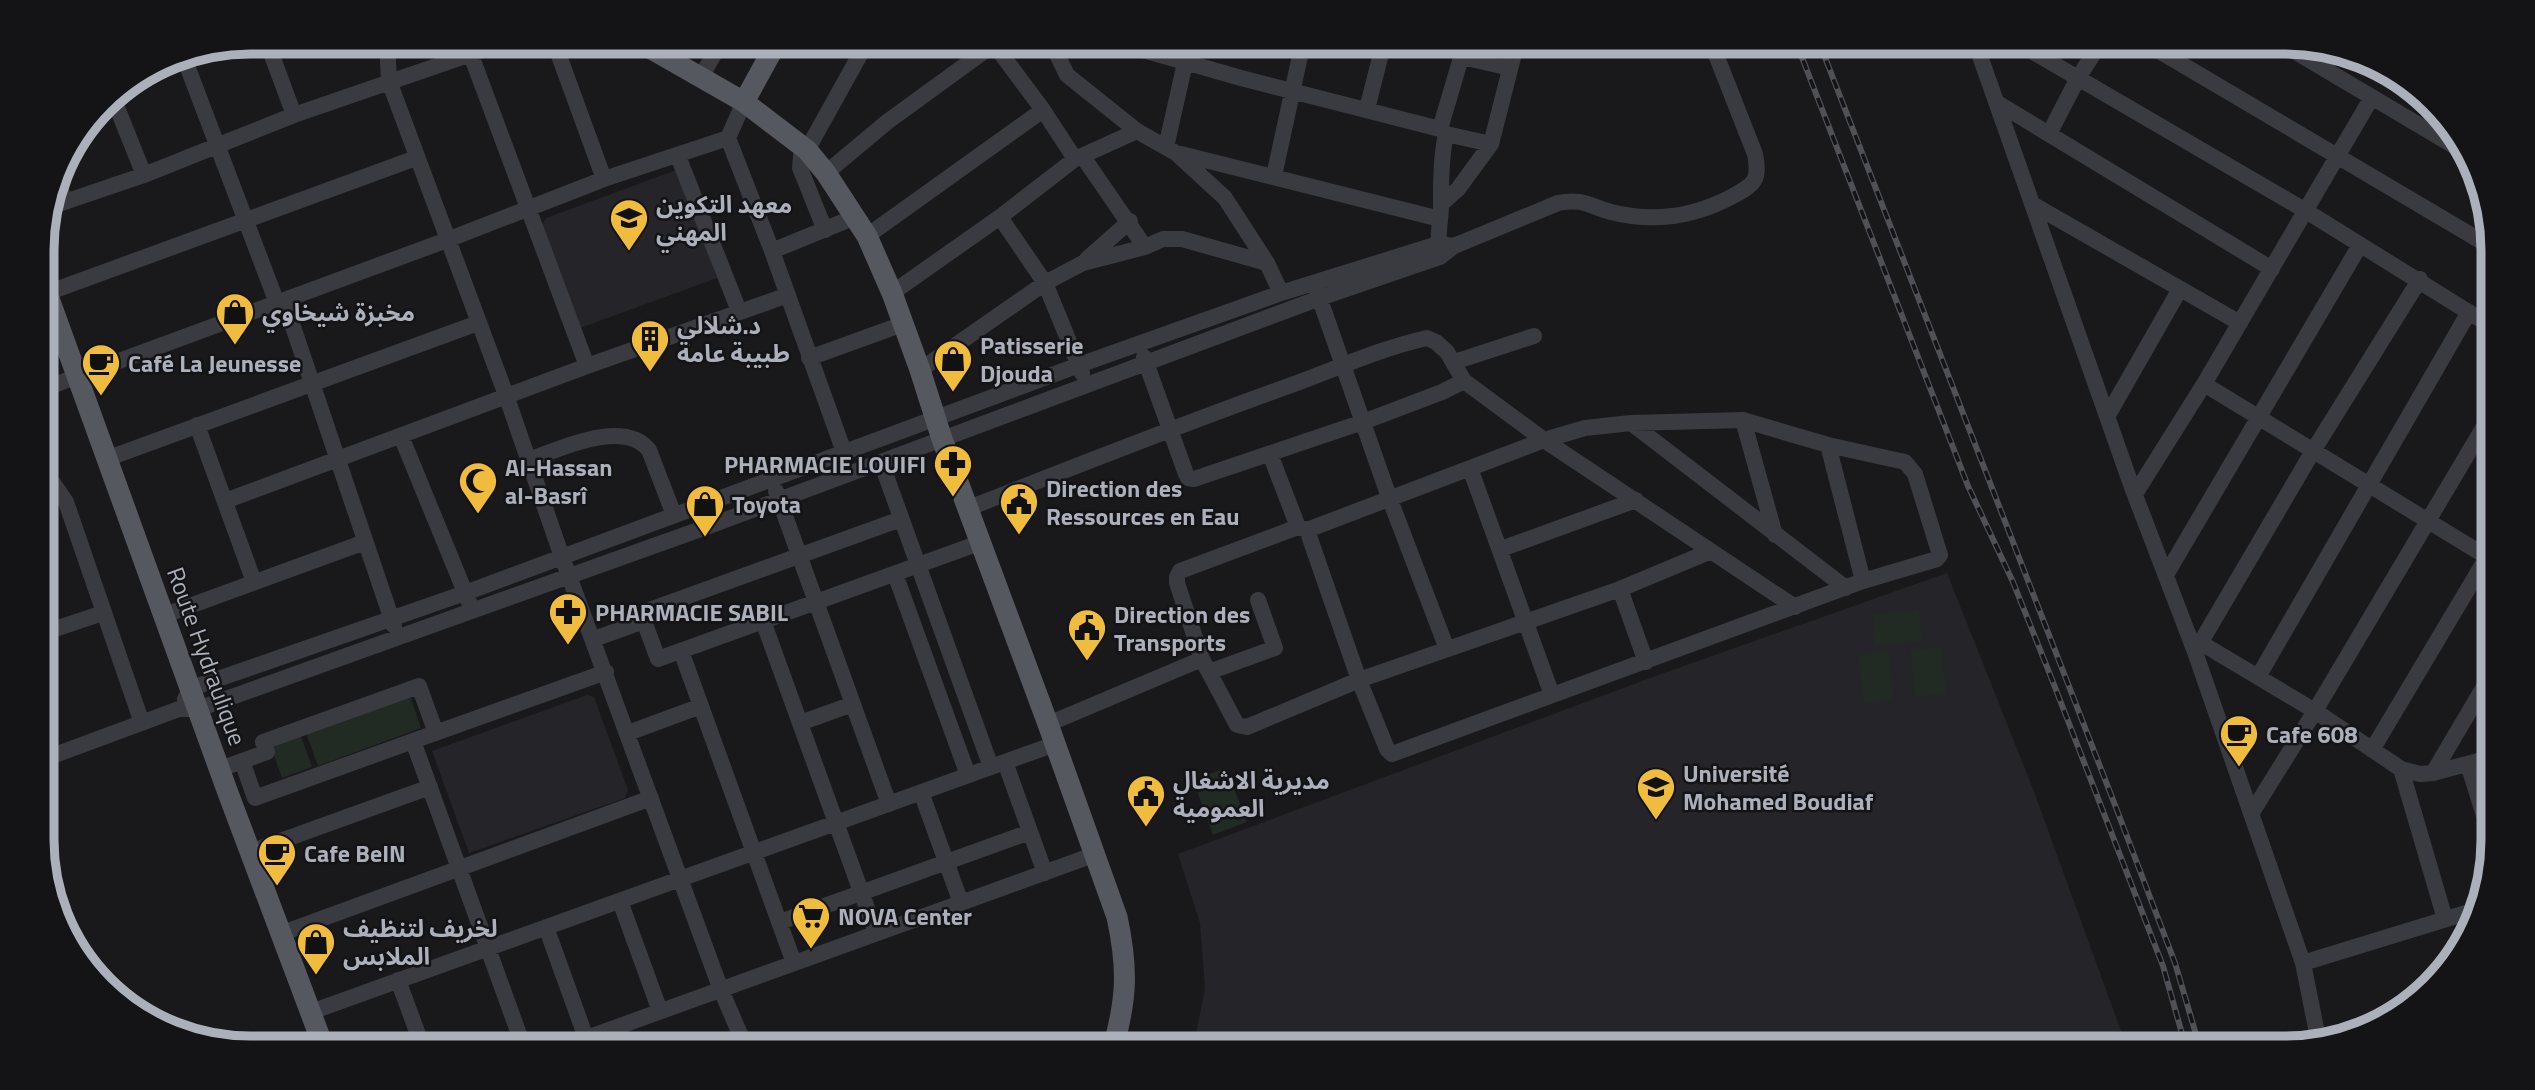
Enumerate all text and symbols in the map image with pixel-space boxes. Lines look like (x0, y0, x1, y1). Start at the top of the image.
place label: معهد التكوين المهني (656, 186, 792, 253)
school or university icon: معهد التكوين المهني (608, 197, 650, 252)
shop icon: مخبزة شيخاوي (214, 291, 256, 346)
place label: مخبزة شيخاوي (262, 294, 415, 333)
place label: د.شلالي طبيبة عامة (677, 307, 790, 371)
building icon: د.شلالي طبيبة عامة (629, 318, 671, 373)
place label: Patisserie Djouda (980, 327, 1083, 391)
shop icon: Patisserie Djouda (932, 338, 974, 393)
cafe icon: Café La Jeunesse (80, 342, 122, 397)
place label: Café La Jeunesse (128, 345, 301, 381)
pharmacy icon: PHARMACIE LOUIFI (932, 443, 974, 498)
place label: PHARMACIE LOUIFI (724, 446, 926, 482)
place label: Al-Hassan al-Basrî (505, 449, 612, 513)
mosque icon: Al-Hassan al-Basrî (457, 460, 499, 515)
place label: Direction des Ressources en Eau (1046, 470, 1240, 534)
public building icon: Direction des Ressources en Eau (998, 481, 1040, 536)
shop icon: Toyota (684, 483, 726, 538)
place label: Toyota (732, 486, 801, 522)
street label: Route Hydraulique (158, 562, 256, 750)
pharmacy icon: PHARMACIE SABIL (547, 591, 589, 646)
place label: PHARMACIE SABIL (595, 594, 789, 630)
place label: Direction des Transports (1114, 596, 1250, 660)
public building icon: Direction des Transports (1066, 607, 1108, 662)
cafe icon: Cafe 608 (2218, 713, 2260, 768)
place label: Cafe 608 (2266, 716, 2358, 752)
place label: Université Mohamed Boudiaf (1683, 755, 1874, 819)
place label: مديرية الاشغال العمومية (1173, 762, 1330, 826)
school or university icon: Université Mohamed Boudiaf (1635, 766, 1677, 821)
public building icon: مديرية الاشغال العمومية (1125, 773, 1167, 828)
cafe icon: Cafe BeIN (256, 832, 298, 887)
place label: Cafe BeIN (304, 835, 406, 871)
supermarket icon: NOVA Center (790, 895, 832, 950)
place label: NOVA Center (838, 898, 972, 934)
place label: لخريف لتنظيف الملابس (343, 910, 498, 974)
shop icon: لخريف لتنظيف الملابس (295, 921, 337, 976)

